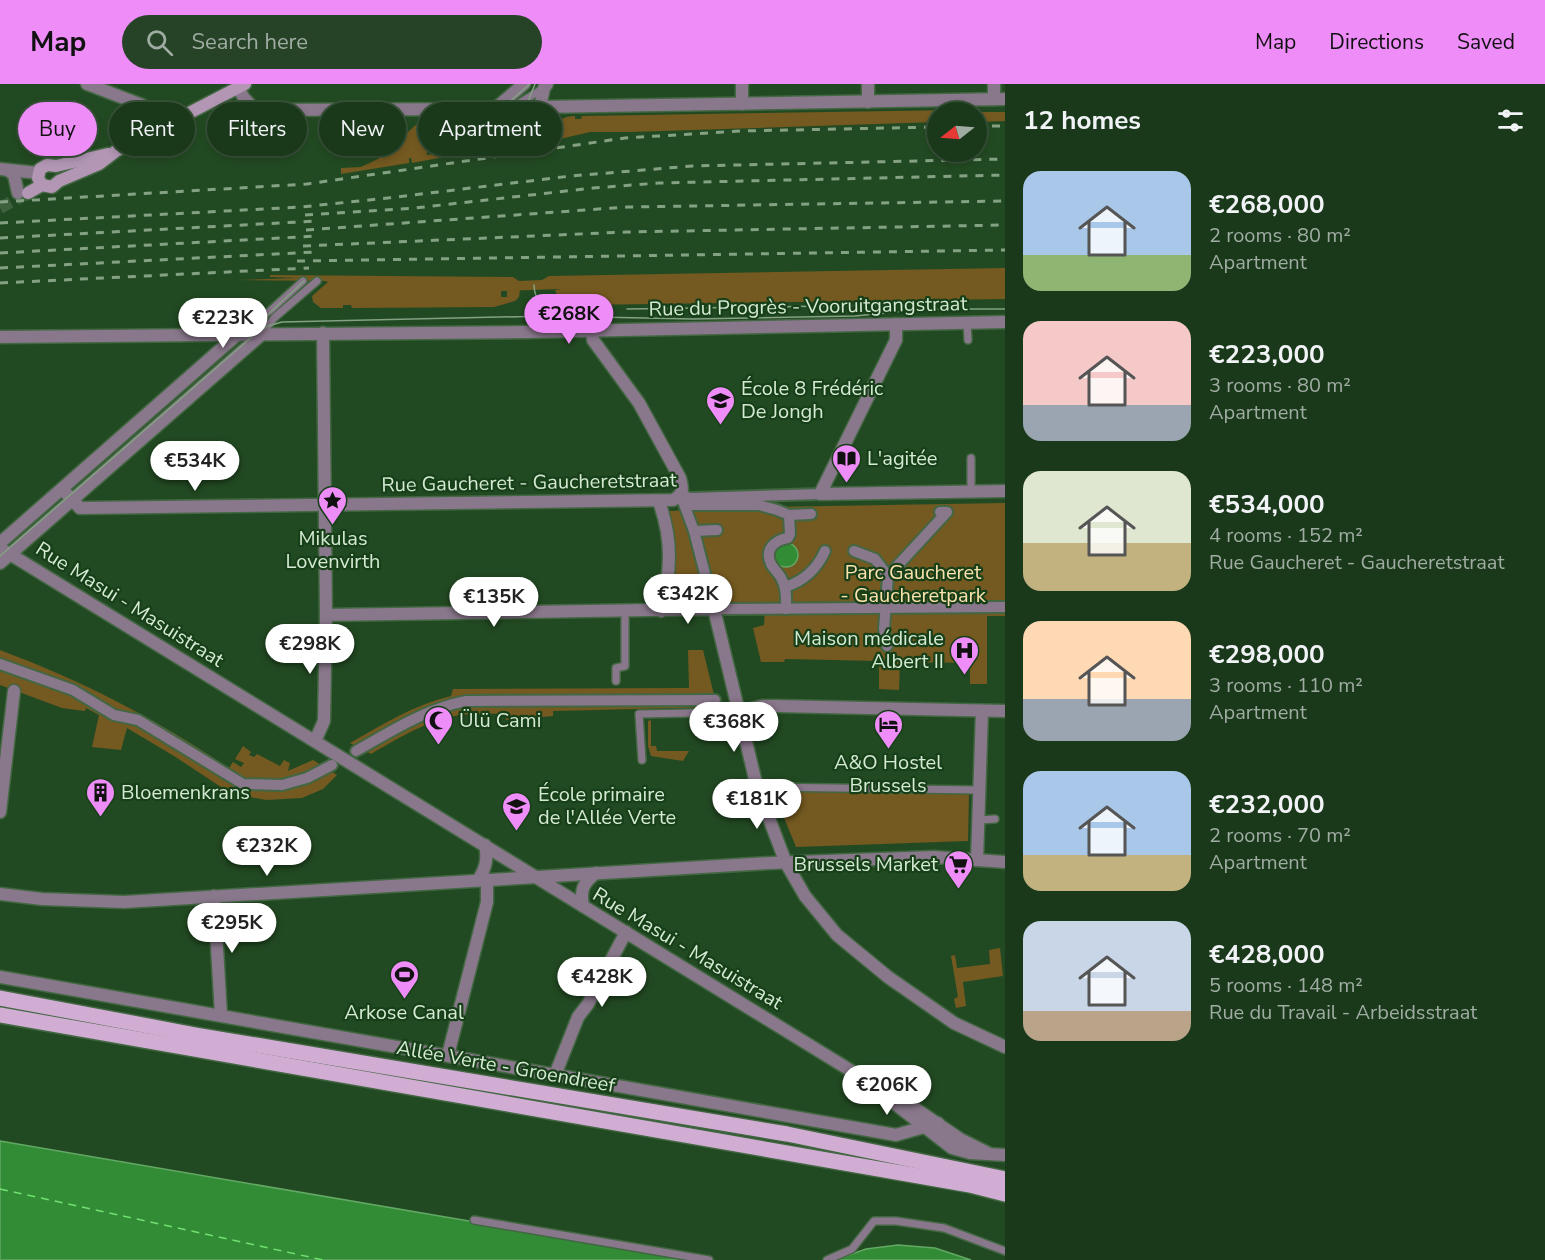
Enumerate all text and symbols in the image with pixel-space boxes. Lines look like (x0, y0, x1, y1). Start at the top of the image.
search box (122, 15, 542, 69)
text: Map (30, 23, 86, 61)
icon: search (143, 26, 176, 59)
text: Search here (191, 27, 308, 57)
text: Map (1255, 28, 1296, 56)
text: Directions (1329, 28, 1424, 56)
text: Saved (1457, 28, 1515, 56)
chip: Buy (18, 102, 97, 156)
chip: Rent (109, 102, 195, 156)
chip: Filters (207, 102, 307, 156)
chip: New (319, 102, 406, 156)
chip: Apartment (418, 102, 562, 156)
north arrow (927, 102, 987, 162)
map controls (927, 102, 987, 162)
text: 12 homes (1023, 103, 1141, 138)
icon: filters (1494, 104, 1527, 137)
text: €268,000 (1209, 187, 1325, 222)
icon: home (1071, 195, 1143, 267)
text: 2 rooms · 80 m² (1209, 222, 1351, 249)
text: Apartment (1209, 249, 1307, 276)
street label: Rue du Progrès - Vooruitgangstraat (648, 290, 969, 323)
pin: €268K (527, 294, 611, 345)
pin: €223K (181, 298, 265, 349)
text: €268K (538, 300, 600, 327)
text: €223K (192, 304, 254, 331)
text: €223,000 (1209, 337, 1325, 372)
icon: home (1071, 345, 1143, 417)
text: 3 rooms · 80 m² (1209, 372, 1351, 399)
place label: École 8 Frédéric De Jongh (741, 375, 883, 425)
school or university icon: École 8 Frédéric De Jongh (704, 384, 736, 426)
text: Apartment (1209, 399, 1307, 426)
pin: €534K (153, 441, 237, 492)
library icon: L'agitée (830, 442, 862, 484)
place label: L'agitée (867, 445, 937, 472)
text: €534K (164, 447, 226, 474)
street label: Rue Gaucheret - Gaucheretstraat (381, 466, 678, 499)
place icon: Mikulas Lovenvirth (317, 484, 349, 526)
text: €534,000 (1209, 487, 1325, 522)
icon: home (1071, 495, 1143, 567)
text: 4 rooms · 152 m² (1209, 522, 1363, 549)
place label: Mikulas Lovenvirth (286, 525, 380, 575)
street label: Rue Masui - Masuistraat (30, 535, 230, 674)
text: Rue Gaucheret - Gaucheretstraat (1209, 549, 1504, 576)
park label: Parc Gaucheret - Gaucheretpark (840, 559, 987, 609)
pin: €342K (646, 574, 730, 625)
pin: €135K (452, 577, 536, 628)
text: €342K (657, 580, 719, 607)
text: €135K (463, 583, 525, 610)
pin: €298K (268, 624, 352, 675)
place label: Maison médicale Albert II (794, 625, 944, 675)
text: €298K (279, 630, 341, 657)
hospital icon: Maison médicale Albert II (949, 634, 981, 676)
text: €298,000 (1209, 637, 1325, 672)
icon: home (1071, 645, 1143, 717)
text: 3 rooms · 110 m² (1209, 672, 1363, 699)
text: Apartment (1209, 699, 1307, 726)
pin: €368K (692, 702, 776, 753)
mosque icon: Ülü Cami (422, 704, 454, 746)
place label: Ülü Cami (459, 707, 541, 734)
text: €368K (703, 708, 765, 735)
hotel icon: A&O Hostel Brussels (872, 708, 904, 750)
place label: A&O Hostel Brussels (834, 749, 942, 799)
building icon: Bloemenkrans (84, 776, 116, 818)
place label: Bloemenkrans (121, 779, 250, 806)
pin: €181K (715, 779, 799, 830)
place label: École primaire de l'Allée Verte (538, 781, 676, 831)
text: €181K (726, 785, 788, 812)
text: €232,000 (1209, 787, 1325, 822)
school or university icon: École primaire de l'Allée Verte (501, 790, 533, 832)
icon: home (1071, 795, 1143, 867)
text: 2 rooms · 70 m² (1209, 822, 1351, 849)
pin: €232K (225, 826, 309, 877)
text: €232K (236, 832, 298, 859)
supermarket icon: Brussels Market (943, 848, 975, 890)
text: Apartment (1209, 849, 1307, 876)
place label: Brussels Market (793, 851, 939, 878)
street label: Rue Masui - Masuistraat (588, 881, 789, 1016)
pin: €295K (190, 903, 274, 954)
text: €295K (201, 909, 263, 936)
text: €428,000 (1209, 937, 1325, 972)
icon: home (1071, 945, 1143, 1017)
pin: €428K (560, 957, 644, 1008)
sports icon: Arkose Canal (388, 958, 420, 1000)
text: €428K (571, 963, 633, 990)
text: 5 rooms · 148 m² (1209, 972, 1363, 999)
place label: Arkose Canal (344, 999, 464, 1026)
text: Rue du Travail - Arbeidsstraat (1209, 999, 1477, 1026)
street label: Allée Verte - Groendreef (395, 1034, 618, 1099)
pin: €206K (845, 1065, 929, 1116)
text: €206K (856, 1071, 918, 1098)

